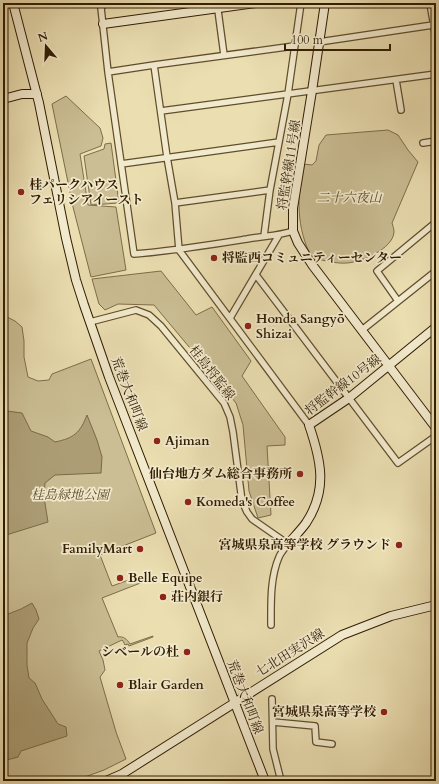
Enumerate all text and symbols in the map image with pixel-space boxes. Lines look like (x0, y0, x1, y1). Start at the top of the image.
north arrow (26, 26, 66, 66)
scale bar (285, 26, 390, 52)
text: N (36, 28, 50, 46)
text: 100 m (291, 32, 324, 48)
street label: 将監幹線11号線 (273, 118, 305, 212)
place label: 桂パークハウス フェリシアイースト (29, 176, 144, 209)
marker: 桂パークハウス フェリシアイースト (16, 187, 26, 197)
park label: 二十六夜山 (316, 189, 382, 207)
place label: 将監西コミュニティーセンター (222, 249, 402, 267)
marker: 将監西コミュニティーセンター (209, 253, 219, 263)
place label: Honda Sangyō Shizai (256, 310, 345, 343)
marker: Honda Sangyō Shizai (243, 321, 253, 331)
street label: 桂島将監線 (185, 342, 239, 404)
street label: 将監幹線10号線 (301, 350, 385, 420)
street label: 荒巻大和町線 (107, 354, 151, 434)
place label: Ajiman (165, 432, 210, 450)
marker: Ajiman (152, 436, 162, 446)
place label: 仙台地方ダム総合事務所 (149, 465, 292, 483)
marker: 仙台地方ダム総合事務所 (295, 469, 305, 479)
park label: 桂島緑地公園 (31, 486, 111, 504)
place label: Komeda's Coffee (196, 493, 295, 511)
marker: Komeda's Coffee (183, 497, 193, 507)
place label: 宮城県泉高等学校 グラウンド (219, 536, 391, 554)
place label: FamilyMart (62, 540, 132, 558)
marker: 宮城県泉高等学校 グラウンド (394, 540, 404, 550)
marker: FamilyMart (135, 544, 145, 554)
place label: Belle Equipe (128, 569, 202, 587)
marker: Belle Equipe (115, 573, 125, 583)
place label: 荘内銀行 (171, 588, 223, 606)
marker: 荘内銀行 (158, 592, 168, 602)
street label: 七北田実沢線 (252, 625, 328, 681)
place label: シベールの杜 (101, 643, 179, 661)
marker: シベールの杜 (182, 647, 192, 657)
street label: 荒巻大和町線 (223, 657, 267, 737)
place label: Blair Garden (128, 676, 205, 694)
marker: Blair Garden (115, 680, 125, 690)
place label: 宮城県泉高等学校 (272, 703, 377, 721)
marker: 宮城県泉高等学校 (379, 707, 389, 717)

